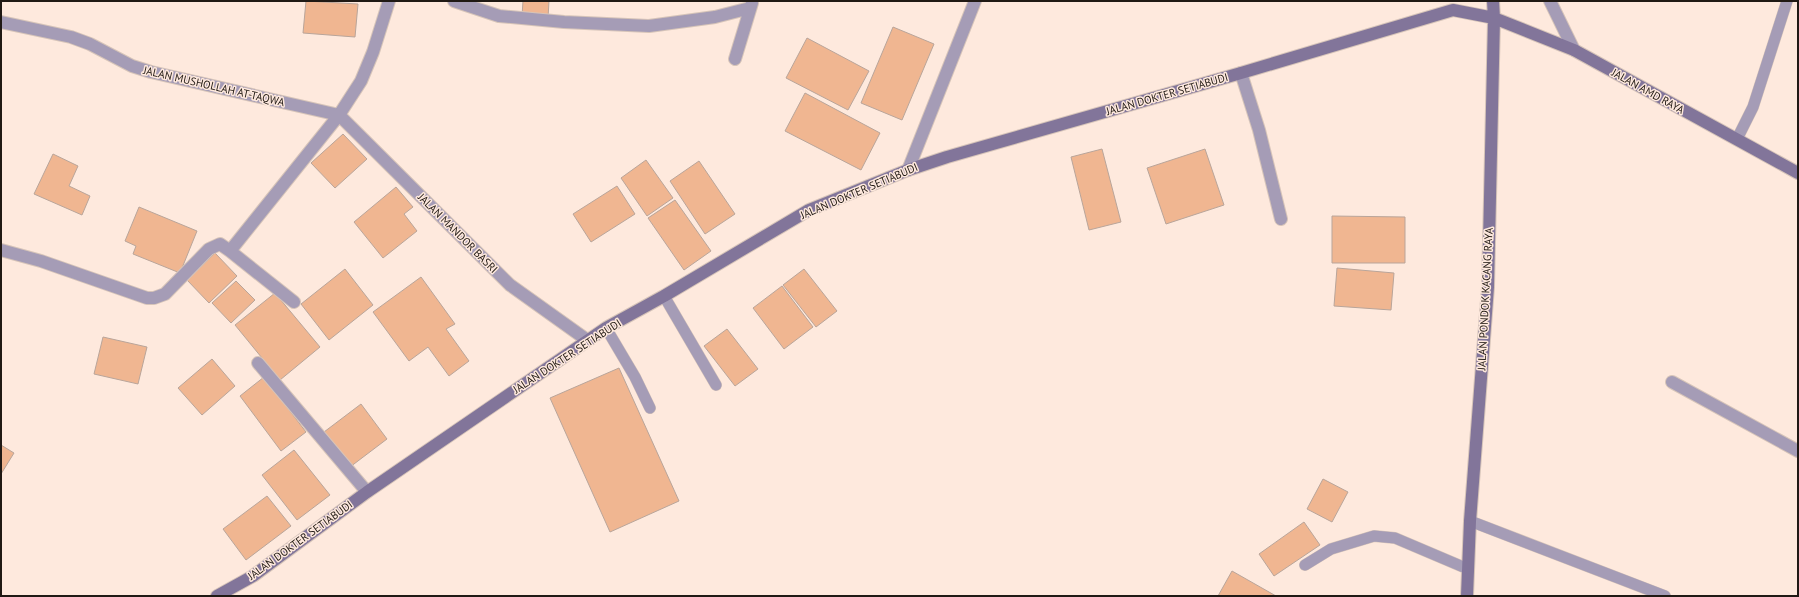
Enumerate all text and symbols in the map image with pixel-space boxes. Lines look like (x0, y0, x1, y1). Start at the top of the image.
street label: JALAN MUSHOLLAH AT-TAQWA (141, 63, 287, 109)
street label: JALAN AMD RAYA (1608, 65, 1687, 117)
street label: JALAN DOKTER SETIABUDI (1103, 70, 1230, 118)
street label: JALAN DOKTER SETIABUDI (797, 160, 920, 222)
street label: JALAN MANDOR BASRI (414, 189, 501, 276)
street label: JALAN PONDOK KACANG RAYA (1474, 227, 1496, 372)
street label: JALAN DOKTER SETIABUDI (509, 316, 624, 397)
street label: JALAN DOKTER SETIABUDI (244, 497, 355, 583)

